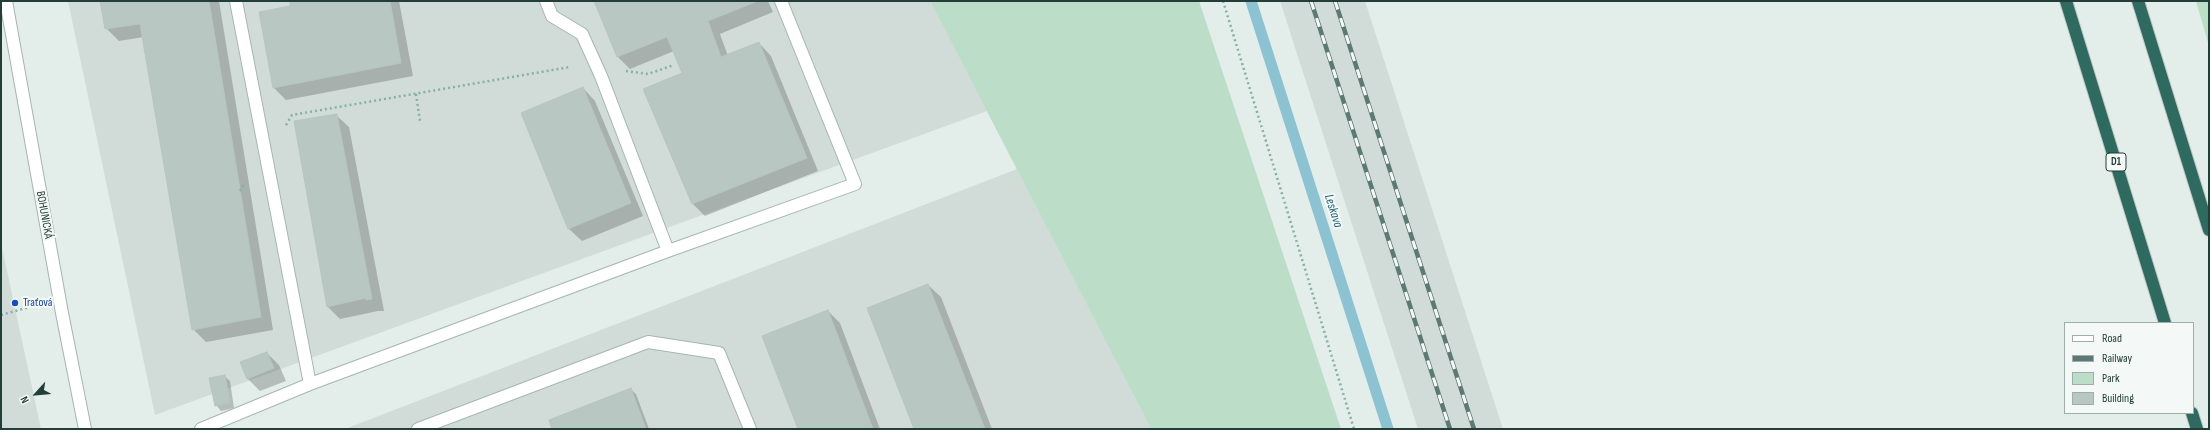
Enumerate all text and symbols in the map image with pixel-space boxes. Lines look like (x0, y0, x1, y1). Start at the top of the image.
road number: D1 (2106, 153, 2126, 171)
street label: BOHUNICKÁ (33, 190, 55, 240)
water label: Leskava (1320, 192, 1346, 230)
place label: Traťová (23, 296, 52, 310)
marker: Traťová (10, 298, 20, 308)
legend (2064, 322, 2194, 414)
text: Road (2102, 331, 2122, 346)
text: Railway (2102, 351, 2132, 366)
text: Park (2102, 371, 2120, 386)
north arrow (16, 374, 56, 414)
text: Building (2102, 391, 2134, 406)
text: N (18, 394, 32, 405)

